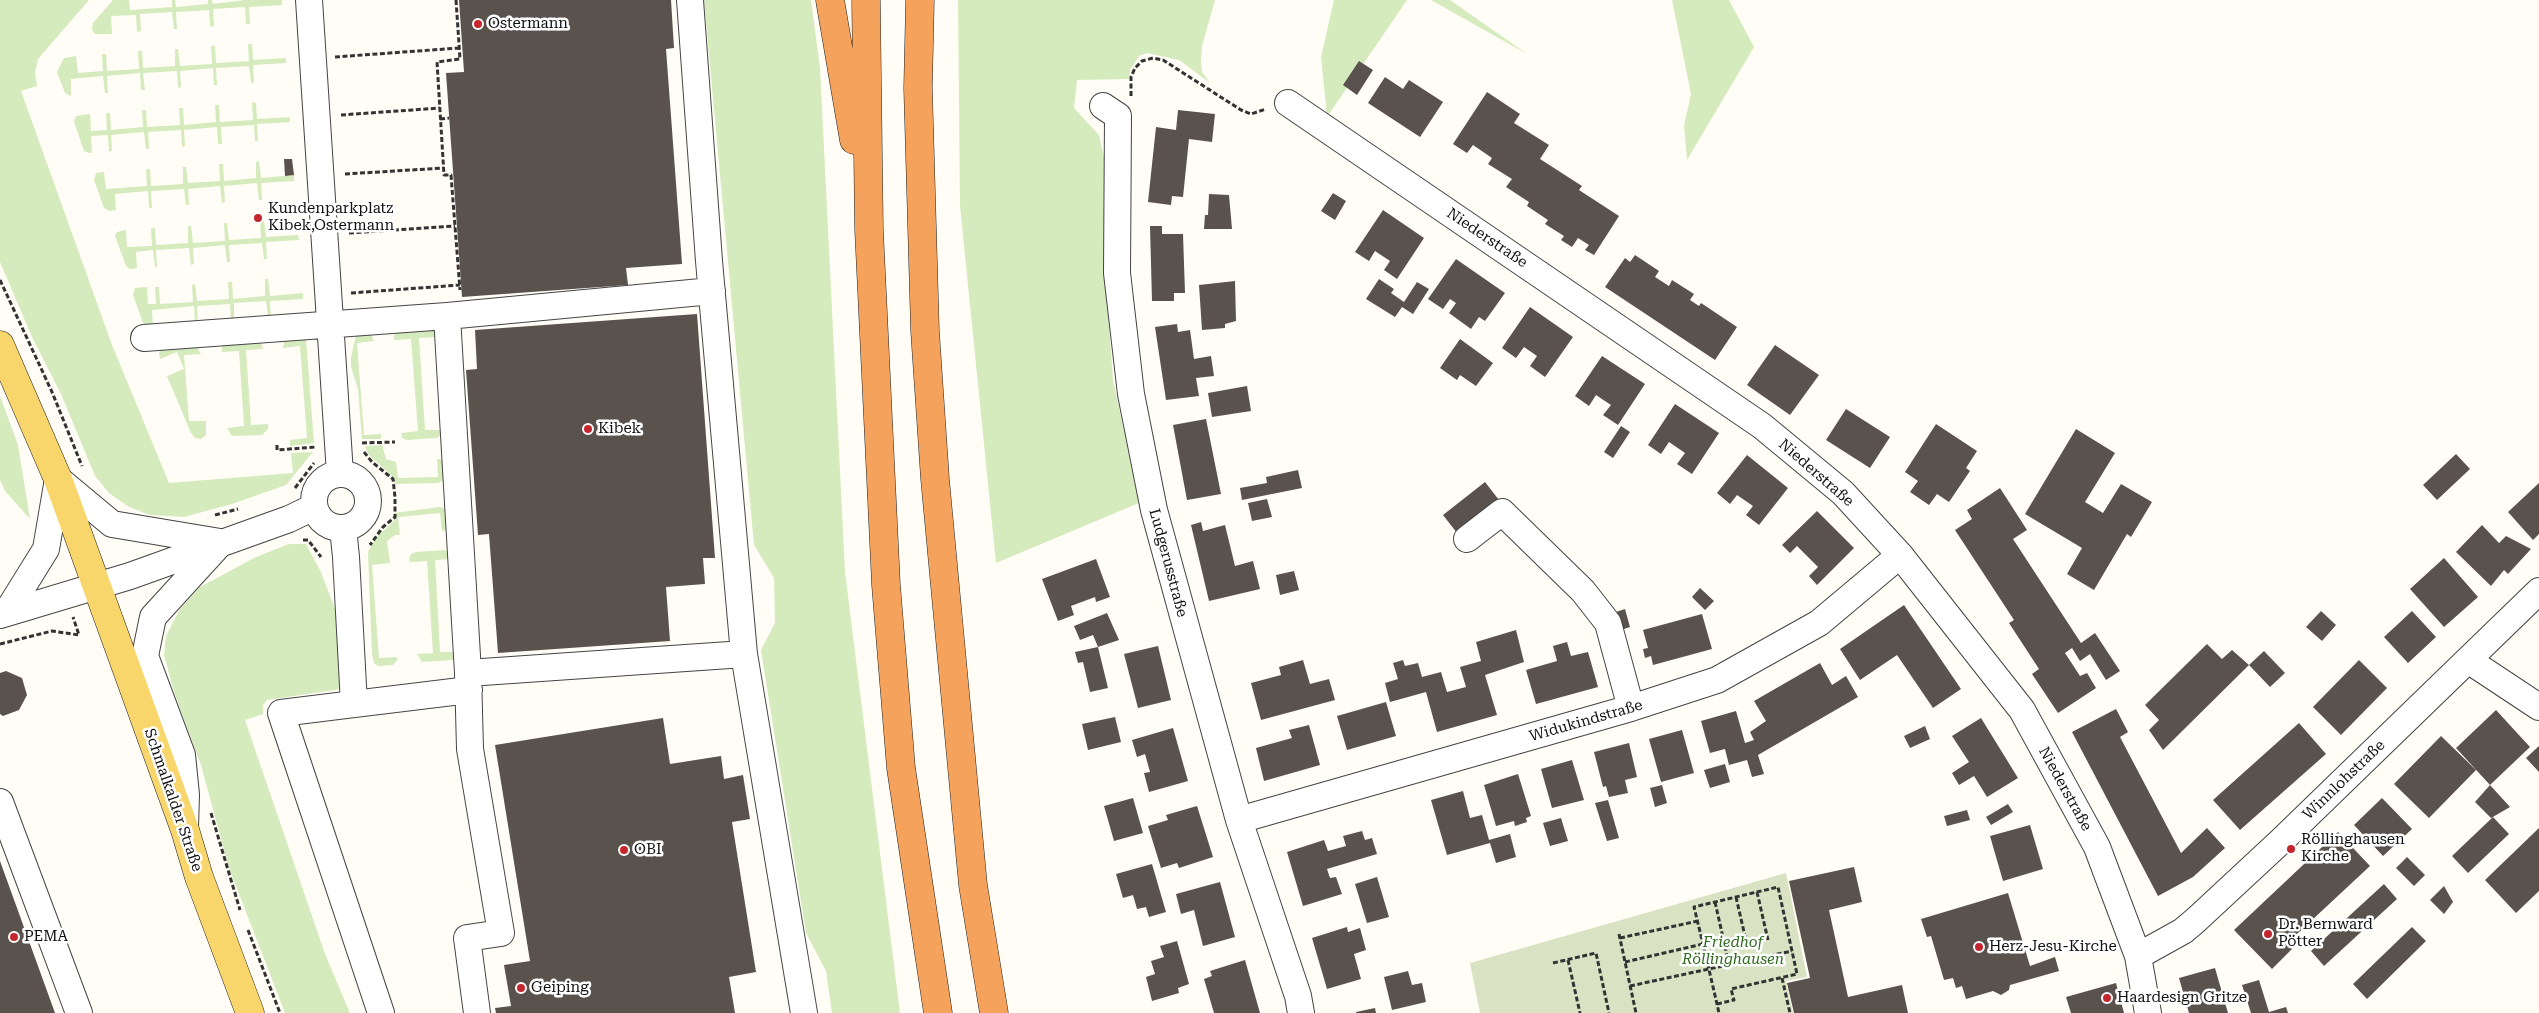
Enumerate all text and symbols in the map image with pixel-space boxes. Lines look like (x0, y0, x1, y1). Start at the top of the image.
place label: Ostermann (488, 15, 568, 33)
marker: Ostermann (472, 18, 484, 30)
place label: Kundenparkplatz Kibek,Ostermann (268, 200, 394, 235)
street label: Niederstraße (1443, 204, 1531, 272)
marker: Kundenparkplatz Kibek,Ostermann (252, 212, 264, 224)
place label: Kibek (598, 420, 641, 438)
marker: Kibek (582, 423, 594, 435)
street label: Niederstraße (1775, 436, 1857, 510)
street label: Ludgerusstraße (1145, 507, 1191, 619)
street label: Widukindstraße (1527, 696, 1645, 746)
street label: Schmalkalder Straße (140, 726, 206, 874)
street label: Winnlohstraße (2299, 736, 2389, 824)
street label: Niederstraße (2034, 744, 2096, 834)
place label: Röllinghausen Kirche (2301, 831, 2405, 866)
place label: OBI (634, 841, 662, 859)
marker: Röllinghausen Kirche (2285, 843, 2297, 855)
marker: OBI (618, 844, 630, 856)
place label: Dr. Bernward Pötter (2278, 916, 2373, 951)
place label: PEMA (24, 928, 68, 946)
marker: Dr. Bernward Pötter (2262, 928, 2274, 940)
marker: PEMA (8, 931, 20, 943)
park label: Friedhof Röllinghausen (1682, 934, 1784, 969)
place label: Herz-Jesu-Kirche (1989, 938, 2117, 956)
marker: Herz-Jesu-Kirche (1973, 941, 1985, 953)
place label: Geiping (531, 979, 589, 997)
marker: Geiping (515, 982, 527, 994)
place label: Haardesign Gritze (2117, 989, 2247, 1007)
marker: Haardesign Gritze (2101, 992, 2113, 1004)

